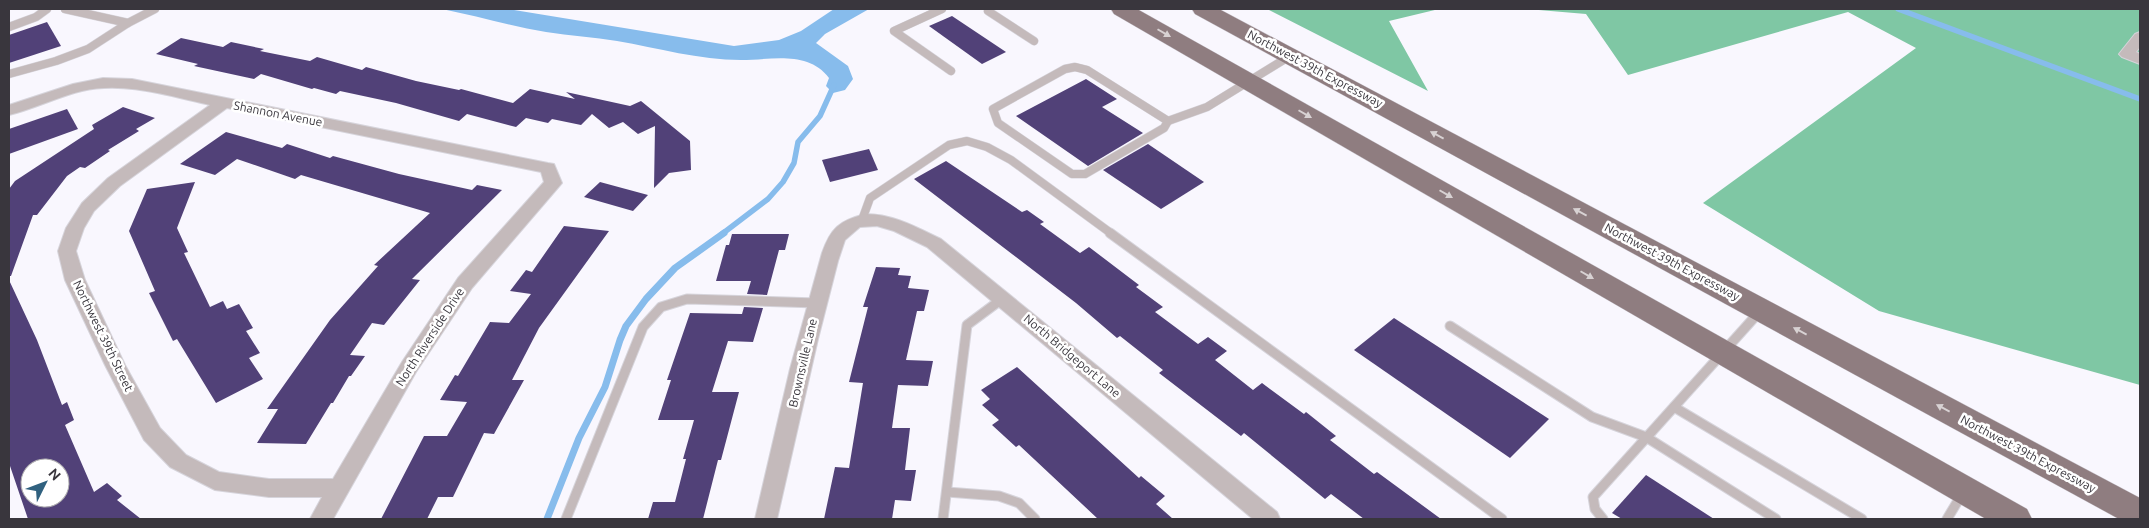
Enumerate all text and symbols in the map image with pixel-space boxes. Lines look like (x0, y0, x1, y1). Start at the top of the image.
street label: Northwest 39th Expressway (1246, 27, 1385, 110)
one-way arrow (1156, 29, 1171, 37)
street label: Shannon Avenue (233, 99, 324, 128)
one-way arrow (1298, 109, 1312, 118)
one-way arrow (1430, 131, 1444, 139)
one-way arrow (1439, 190, 1453, 199)
one-way arrow (1573, 208, 1587, 216)
street label: Northwest 39th Expressway (1603, 220, 1742, 303)
one-way arrow (1580, 271, 1595, 279)
street label: Northwest 39th Street (71, 278, 136, 394)
street label: North Riverside Drive (393, 285, 466, 388)
street label: North Bridgeport Lane (1021, 311, 1123, 400)
street label: Brownsville Lane (786, 317, 819, 409)
one-way arrow (1793, 327, 1807, 335)
one-way arrow (1936, 404, 1950, 412)
street label: Northwest 39th Expressway (1959, 412, 2098, 495)
north arrow (20, 458, 70, 508)
text: N (45, 465, 64, 484)

